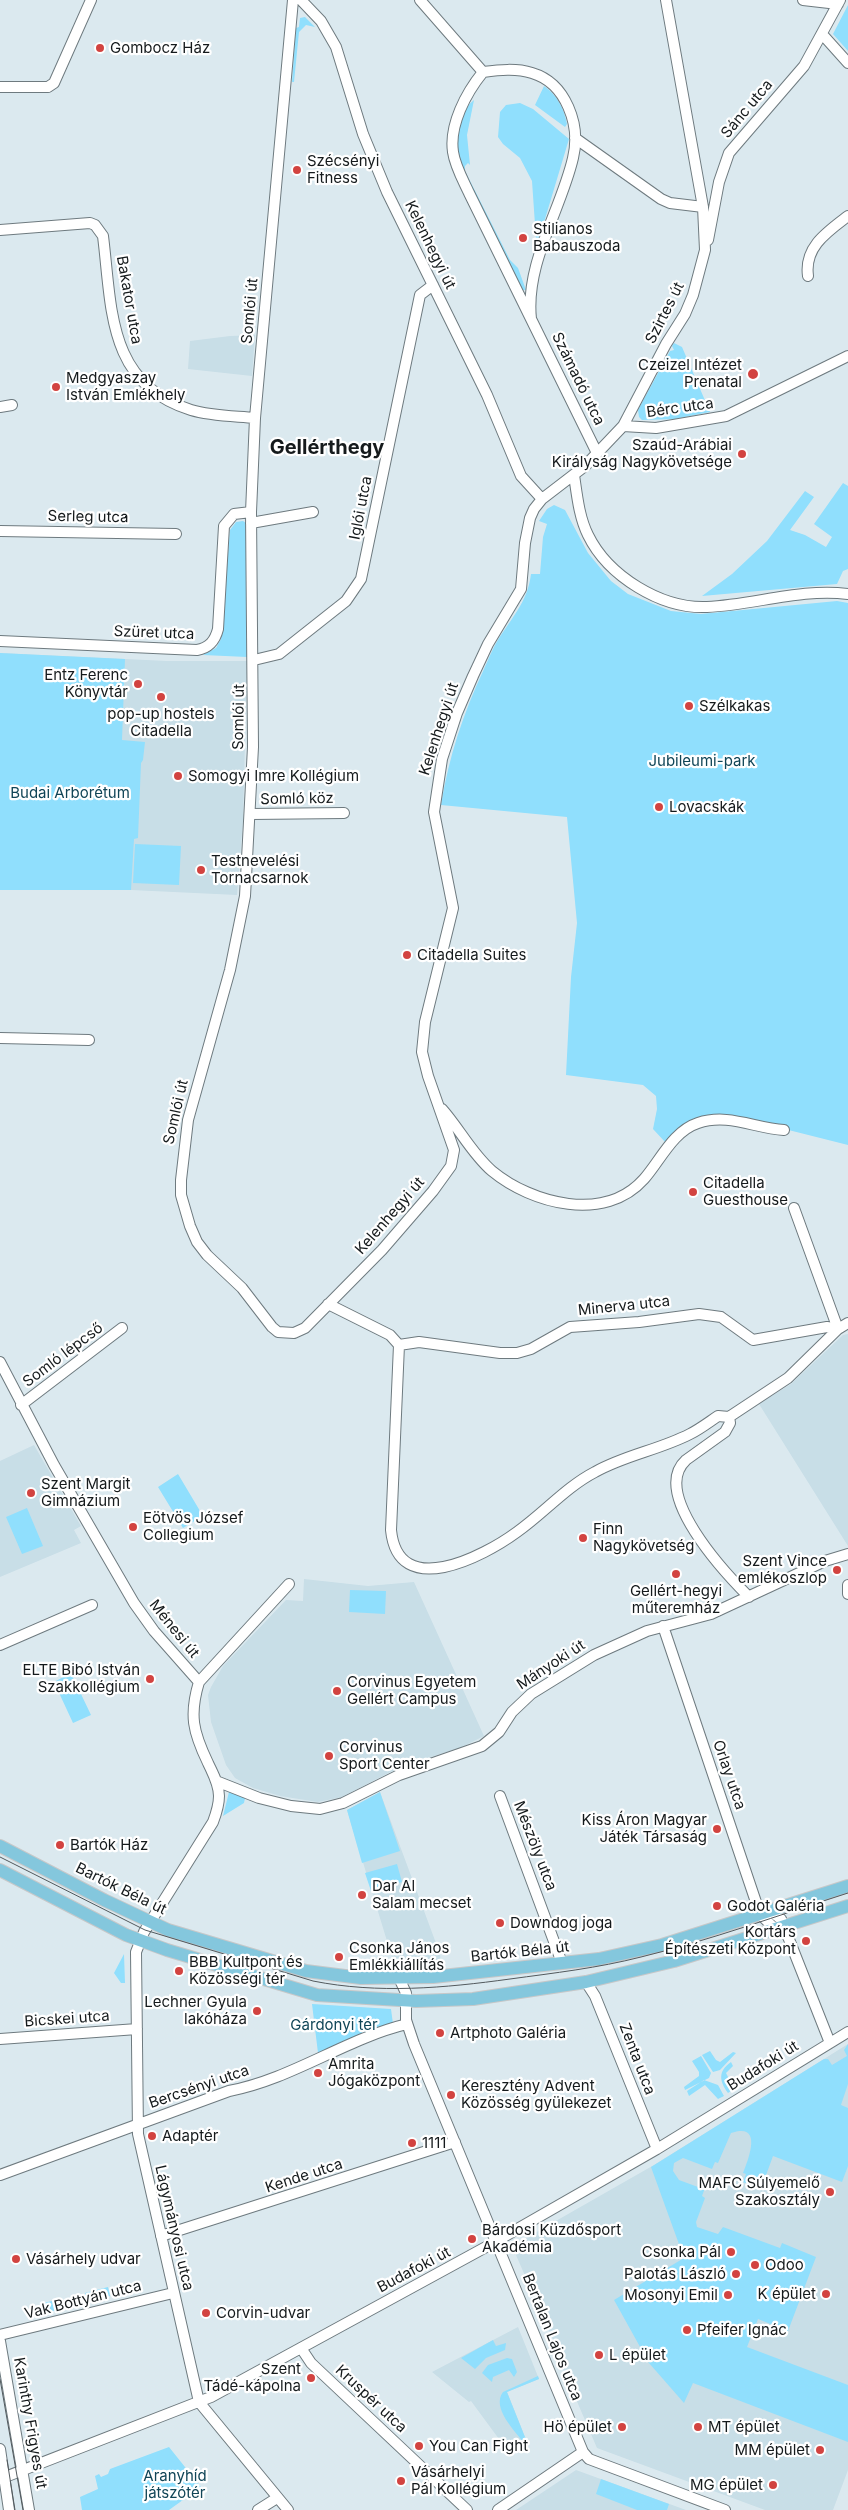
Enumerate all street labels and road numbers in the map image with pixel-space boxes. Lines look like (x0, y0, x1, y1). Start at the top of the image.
street label: Sánc utca (717, 76, 777, 142)
street label: Kelenhegyi út (401, 198, 459, 292)
street label: Bakator utca (112, 254, 146, 346)
street label: Somlói út (238, 277, 262, 345)
street label: Szirtes út (642, 279, 688, 347)
street label: Számadó utca (548, 330, 608, 428)
street label: Bérc utca (645, 394, 715, 422)
street label: Iglói utca (346, 475, 376, 541)
street label: Serleg utca (47, 507, 129, 527)
street label: Szüret utca (113, 623, 195, 643)
street label: Kelenhegyi út (416, 680, 462, 778)
street label: Somlói út (229, 684, 249, 750)
street label: Somló köz (260, 789, 334, 809)
street label: Somlói út (160, 1078, 192, 1146)
street label: Kelenhegyi út (352, 1174, 428, 1258)
street label: Minerva utca (577, 1292, 671, 1320)
street label: Somló lépcső (19, 1319, 107, 1391)
street label: Ménesi út (145, 1596, 203, 1662)
street label: Mányoki út (514, 1636, 588, 1694)
street label: Orlay utca (709, 1738, 749, 1812)
street label: Mészöly utca (510, 1799, 560, 1893)
street label: Bartók Béla út (73, 1859, 169, 1919)
street label: Bartók Béla út (470, 1938, 570, 1966)
street label: Bicskei utca (24, 2007, 110, 2031)
street label: Zenta utca (615, 2021, 659, 2097)
street label: Budafoki út (724, 2037, 802, 2095)
street label: Bercsényi utca (146, 2061, 252, 2113)
street label: Kende utca (263, 2155, 345, 2197)
street label: Lágymányosi utca (151, 2163, 197, 2293)
street label: Budafoki út (374, 2243, 454, 2297)
street label: Bertalan Lajos utca (518, 2271, 586, 2403)
street label: Vak Bottyán utca (23, 2277, 143, 2323)
street label: Karinthy Frigyes út (10, 2356, 50, 2490)
street label: Kruspér utca (332, 2361, 410, 2437)

